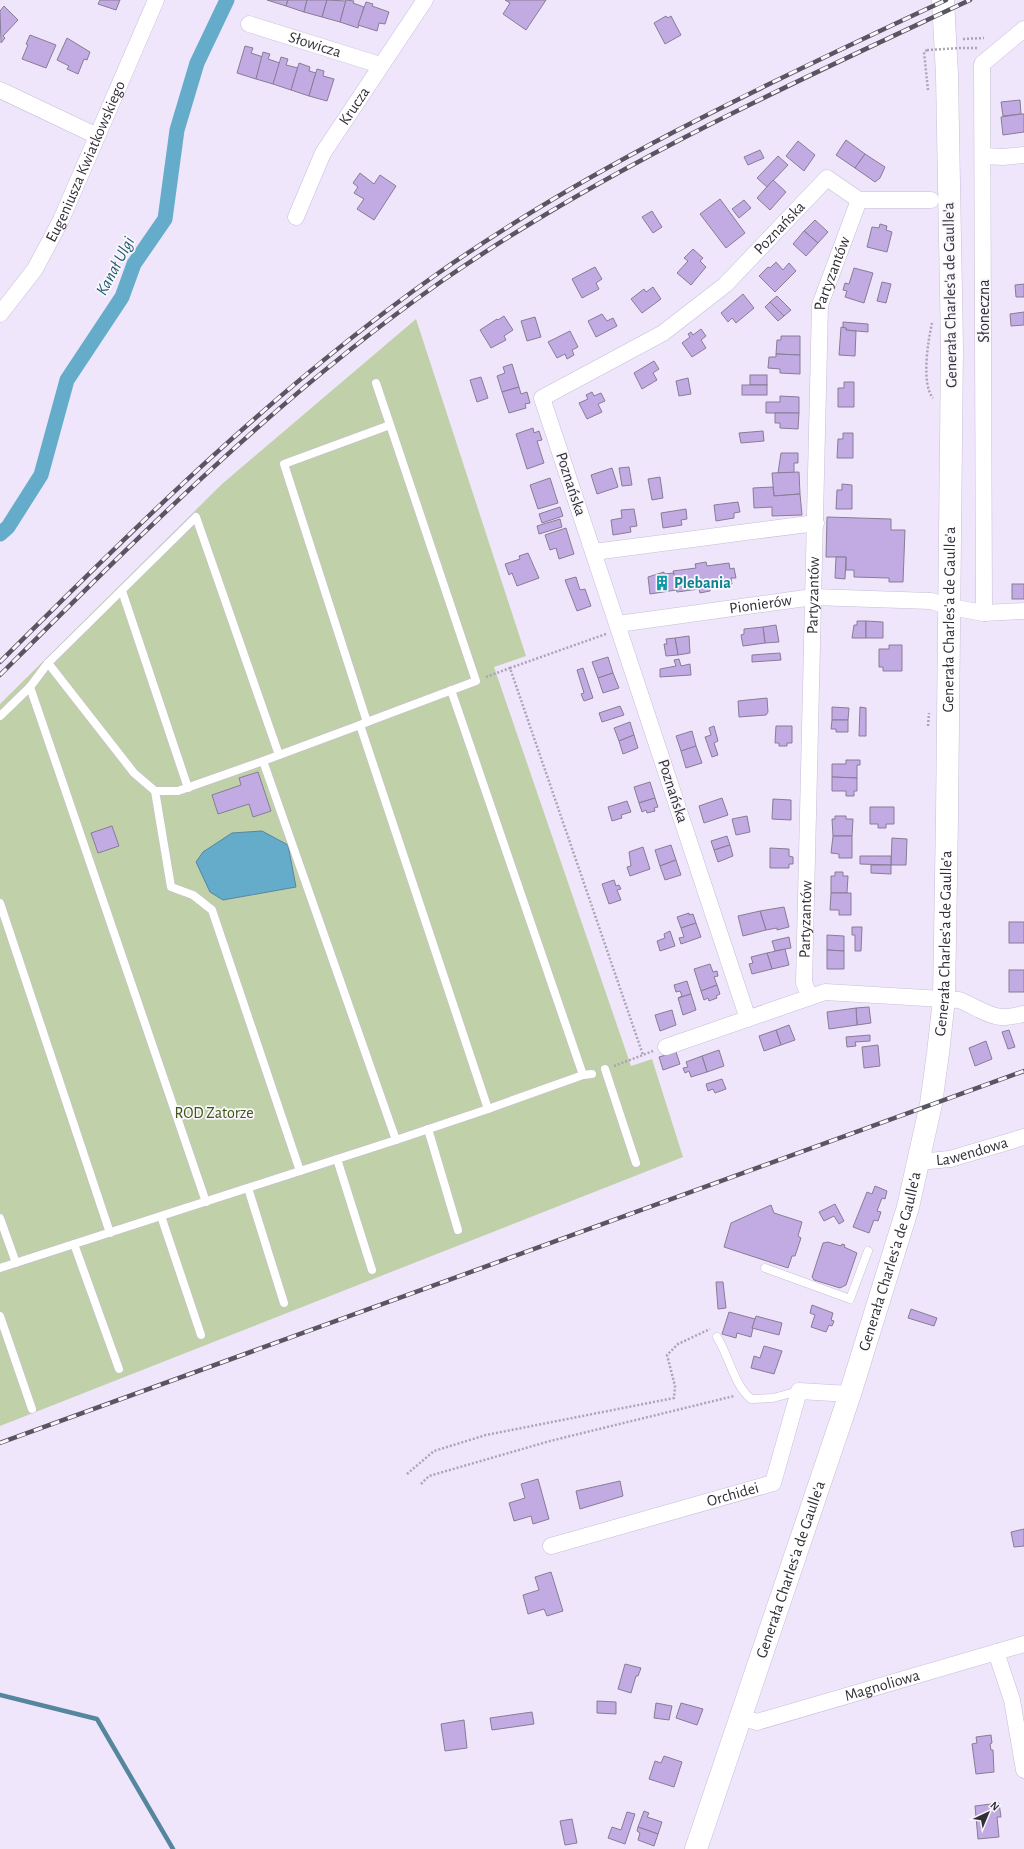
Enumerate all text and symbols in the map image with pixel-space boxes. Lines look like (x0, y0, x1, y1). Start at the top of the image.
street label: Słowicza (287, 29, 343, 60)
street label: Eugeniusza Kwiatkowskiego (43, 78, 128, 245)
street label: Krucza (336, 84, 373, 128)
street label: Poznańska (751, 198, 808, 257)
street label: Generała Charles'a de Gaulle'a (940, 202, 960, 388)
water label: Kanał Ulgi (93, 234, 138, 298)
street label: Partyzantów (812, 234, 853, 310)
street label: Słoneczna (976, 279, 992, 343)
street label: Poznańska (553, 450, 589, 518)
street label: Generała Charles'a de Gaulle'a (940, 526, 958, 713)
street label: Partyzantów (804, 556, 822, 634)
building icon: Plebania (653, 574, 671, 592)
place label: Plebania (674, 575, 731, 591)
street label: Pionierów (728, 592, 793, 616)
street label: Poznańska (655, 757, 691, 825)
street label: Generała Charles'a de Gaulle'a (932, 850, 954, 1037)
street label: Partyzantów (797, 880, 814, 958)
park label: ROD Zatorze (174, 1105, 254, 1121)
street label: Lawendowa (935, 1134, 1010, 1168)
street label: Generała Charles'a de Gaulle'a (856, 1170, 924, 1353)
street label: Orchidei (705, 1479, 761, 1509)
street label: Generała Charles'a de Gaulle'a (753, 1479, 828, 1660)
street label: Magnoliowa (843, 1667, 921, 1704)
north arrow (968, 1793, 1008, 1833)
text: N (988, 1800, 1001, 1813)

